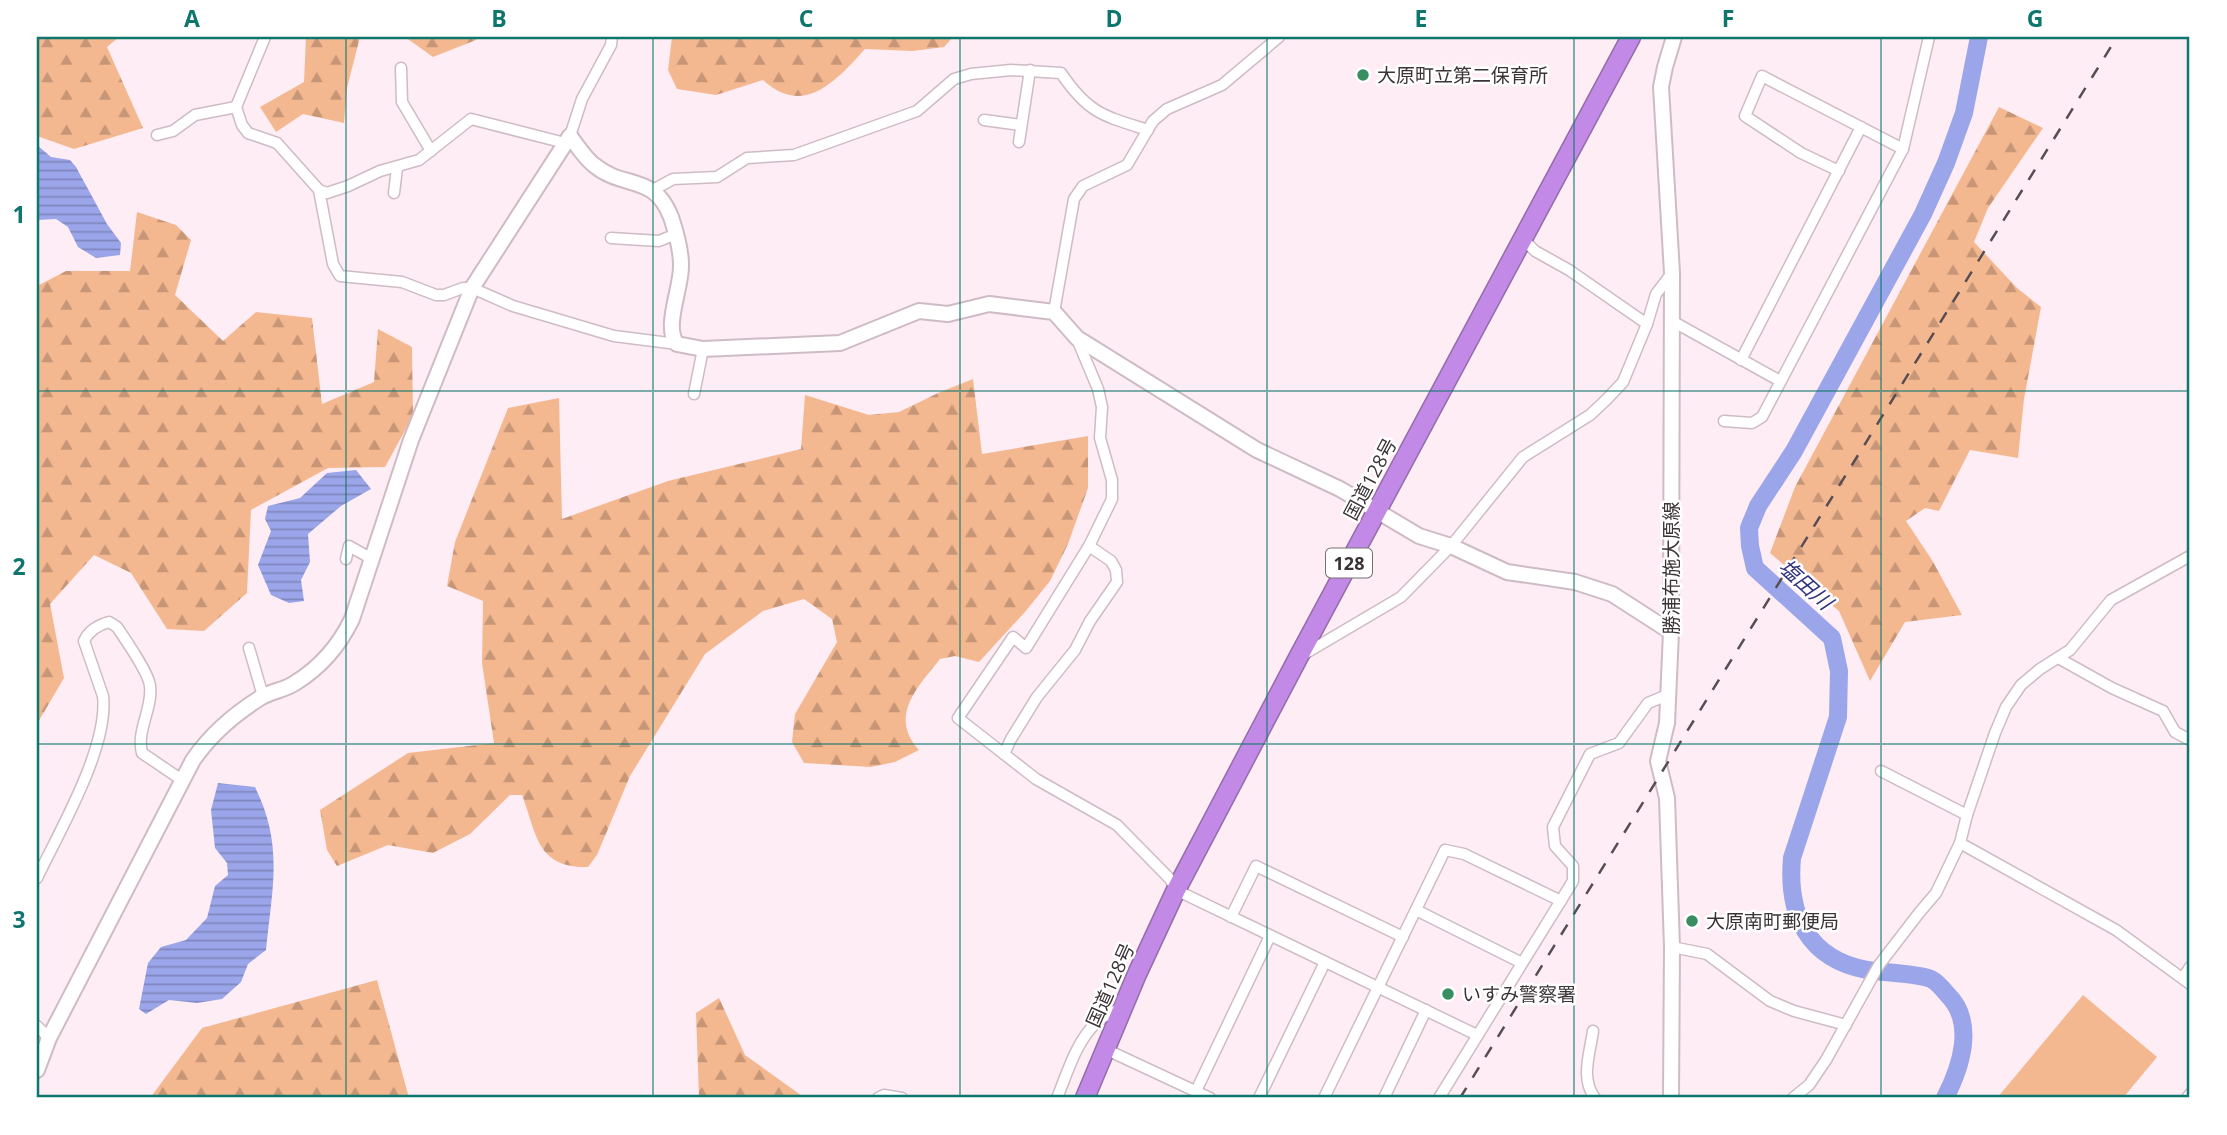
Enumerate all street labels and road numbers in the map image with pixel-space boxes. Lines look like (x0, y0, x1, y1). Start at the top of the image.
street label: 国道128号 (1337, 433, 1403, 525)
street label: 勝浦布施大原線 (1658, 501, 1684, 635)
road number: 128 (1326, 548, 1372, 578)
street label: 国道128号 (1080, 939, 1140, 1031)

